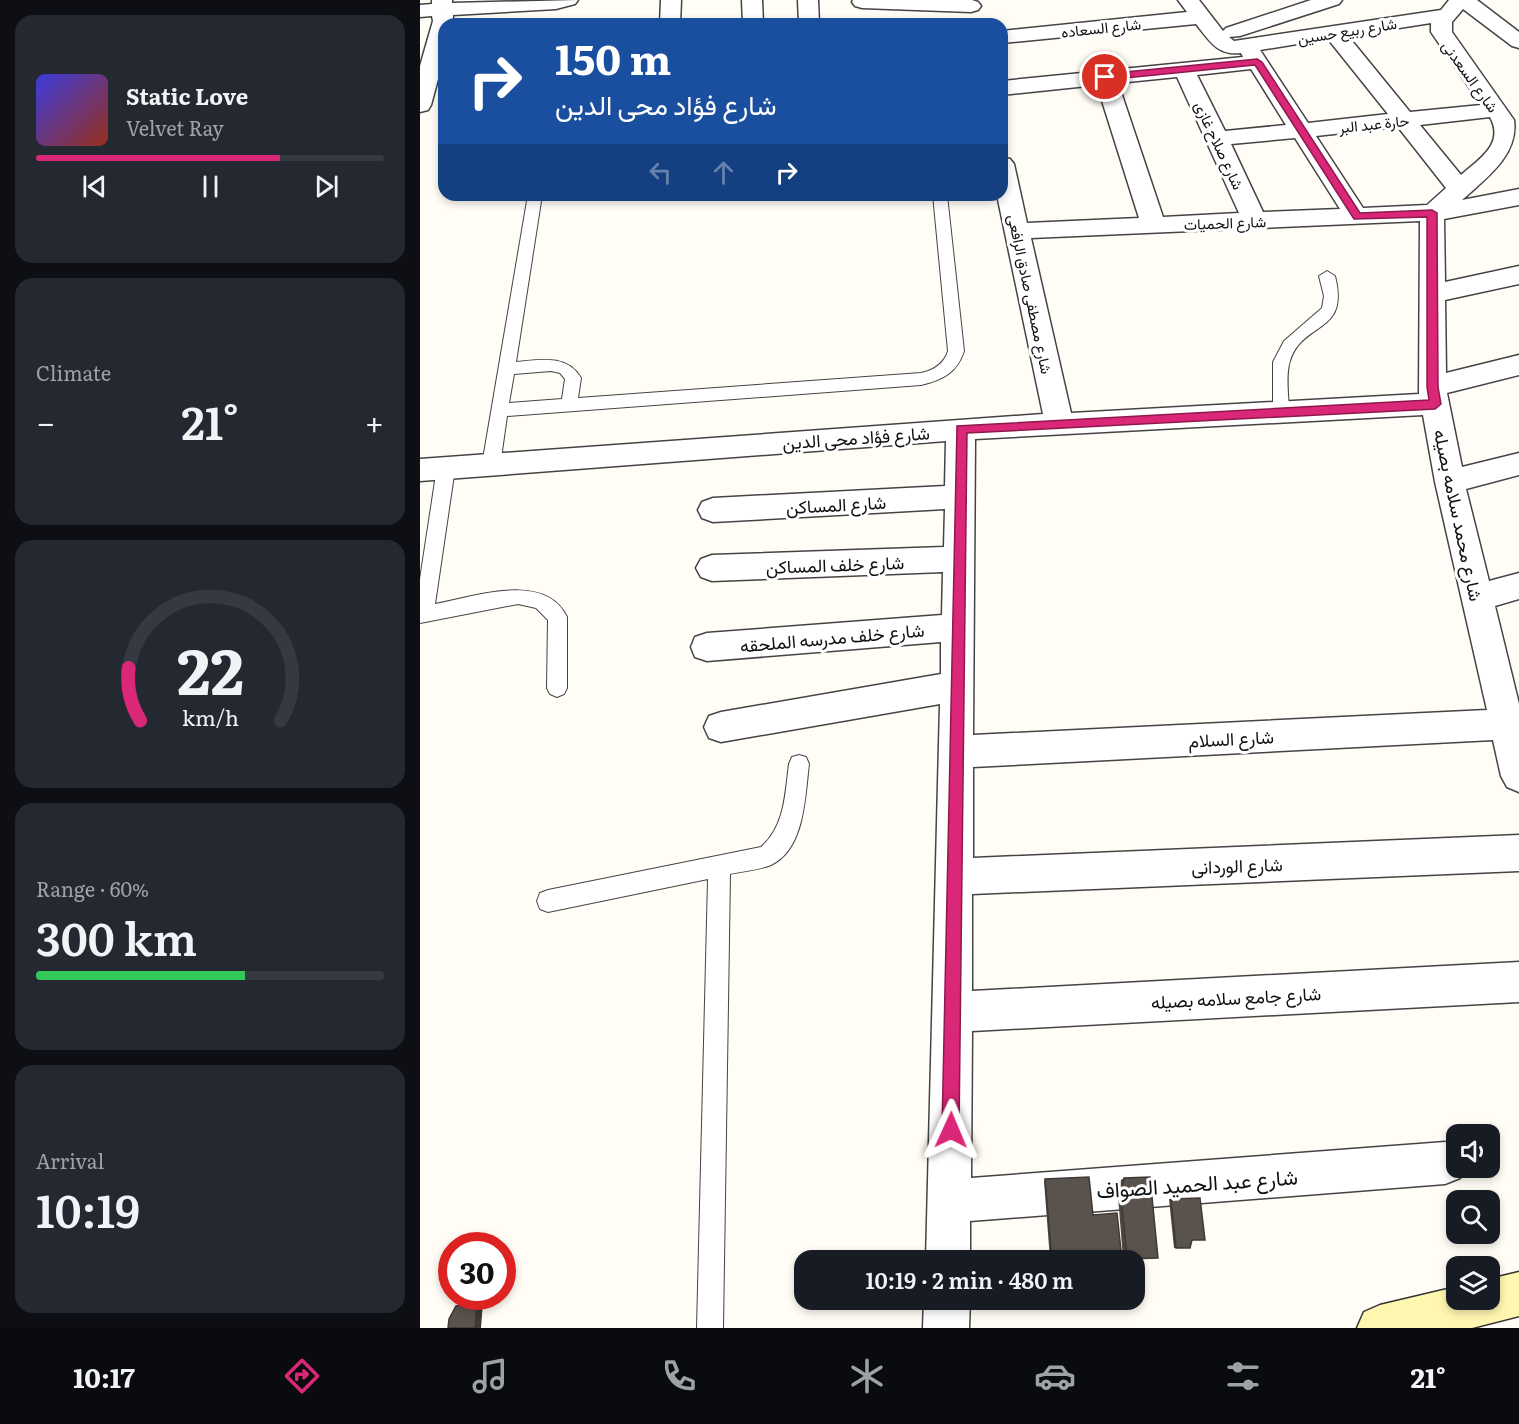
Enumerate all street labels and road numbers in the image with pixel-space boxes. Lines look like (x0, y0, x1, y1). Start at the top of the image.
street label: شارع السعاده (1060, 11, 1142, 44)
street label: شارع ربيع حسين (1296, 11, 1399, 50)
street label: شارع السعدنى (1436, 35, 1505, 118)
street label: شارع صلاح غازى (1189, 97, 1251, 194)
street label: حارة عبد البر (1337, 108, 1410, 138)
street label: شارع الحميات (1183, 209, 1267, 236)
street label: شارع مصطفى صادق الرافعى (1002, 212, 1059, 376)
street label: شارع فؤاد محى الدين (781, 418, 931, 456)
street label: شارع محمد سلامه بصيله (1428, 427, 1490, 603)
street label: شارع المساكن (785, 488, 887, 520)
street label: شارع خلف المساكن (765, 548, 905, 580)
street label: شارع خلف مدرسه الملحقه (739, 615, 925, 659)
street label: شارع السلام (1187, 722, 1275, 754)
street label: شارع الوردانى (1191, 850, 1283, 880)
street label: شارع جامع سلامه بصيله (1150, 979, 1322, 1015)
street label: شارع عبد الحميد الصواف (1095, 1160, 1299, 1205)

